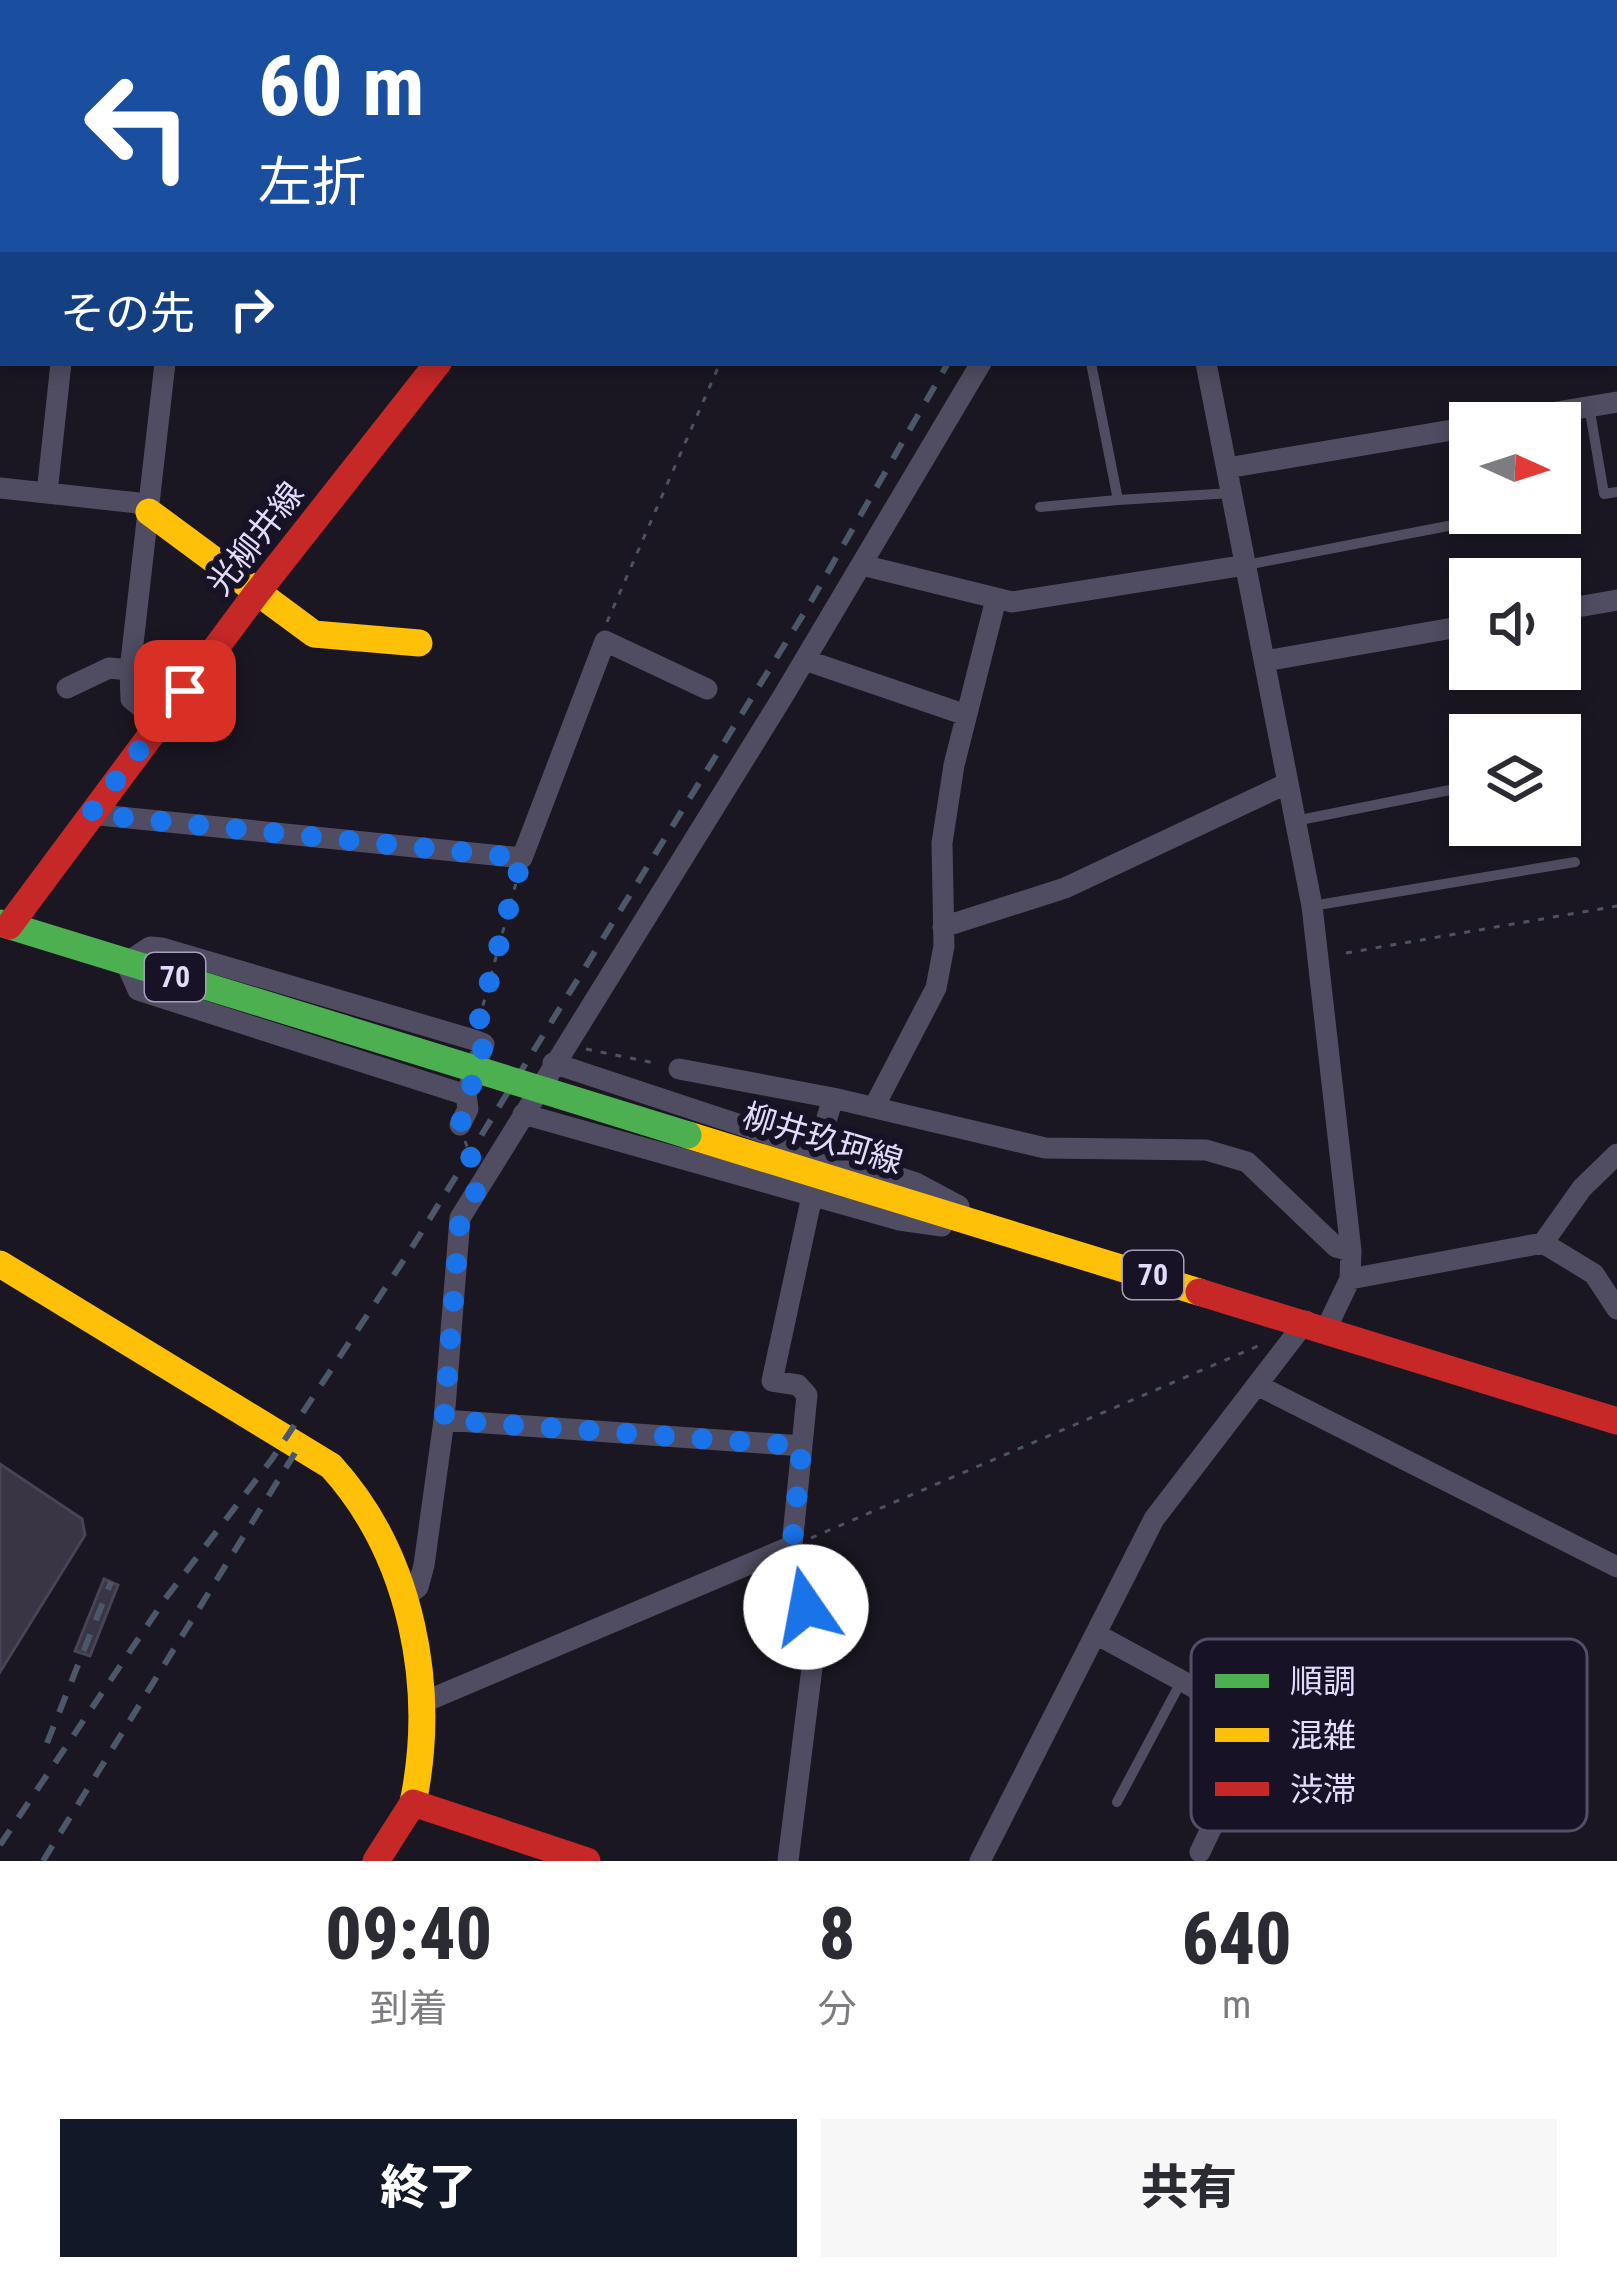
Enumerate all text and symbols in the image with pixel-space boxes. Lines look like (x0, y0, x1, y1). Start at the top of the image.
text: 60 m (258, 37, 425, 136)
icon: left (60, 48, 216, 204)
text: 左折 (258, 151, 366, 214)
icon: right (219, 276, 285, 342)
text: その先 (60, 287, 195, 340)
north arrow (1449, 402, 1581, 534)
map controls (1449, 402, 1581, 846)
street label: 光柳井線 (199, 474, 311, 602)
button: sound (1449, 558, 1581, 690)
pin (134, 640, 236, 742)
icon: arrive (152, 658, 218, 724)
button: layers (1449, 714, 1581, 846)
road number: 70 (145, 953, 205, 1001)
street label: 柳井玖珂線 (738, 1096, 907, 1181)
road number: 70 (1123, 1251, 1183, 1299)
position arrow (743, 1544, 869, 1670)
legend (1191, 1639, 1587, 1831)
text: 順調 (1290, 1662, 1356, 1701)
text: 混雑 (1290, 1716, 1356, 1755)
text: 渋滞 (1290, 1770, 1356, 1809)
text: 09:40 (325, 1892, 492, 1977)
text: 8 (819, 1892, 855, 1977)
text: 640 (1182, 1897, 1292, 1982)
text: m (1222, 1982, 1251, 2028)
text: 到着 (370, 1986, 448, 2032)
text: 分 (817, 1986, 856, 2032)
button: 終了 (60, 2119, 797, 2257)
button: 共有 (821, 2119, 1557, 2257)

